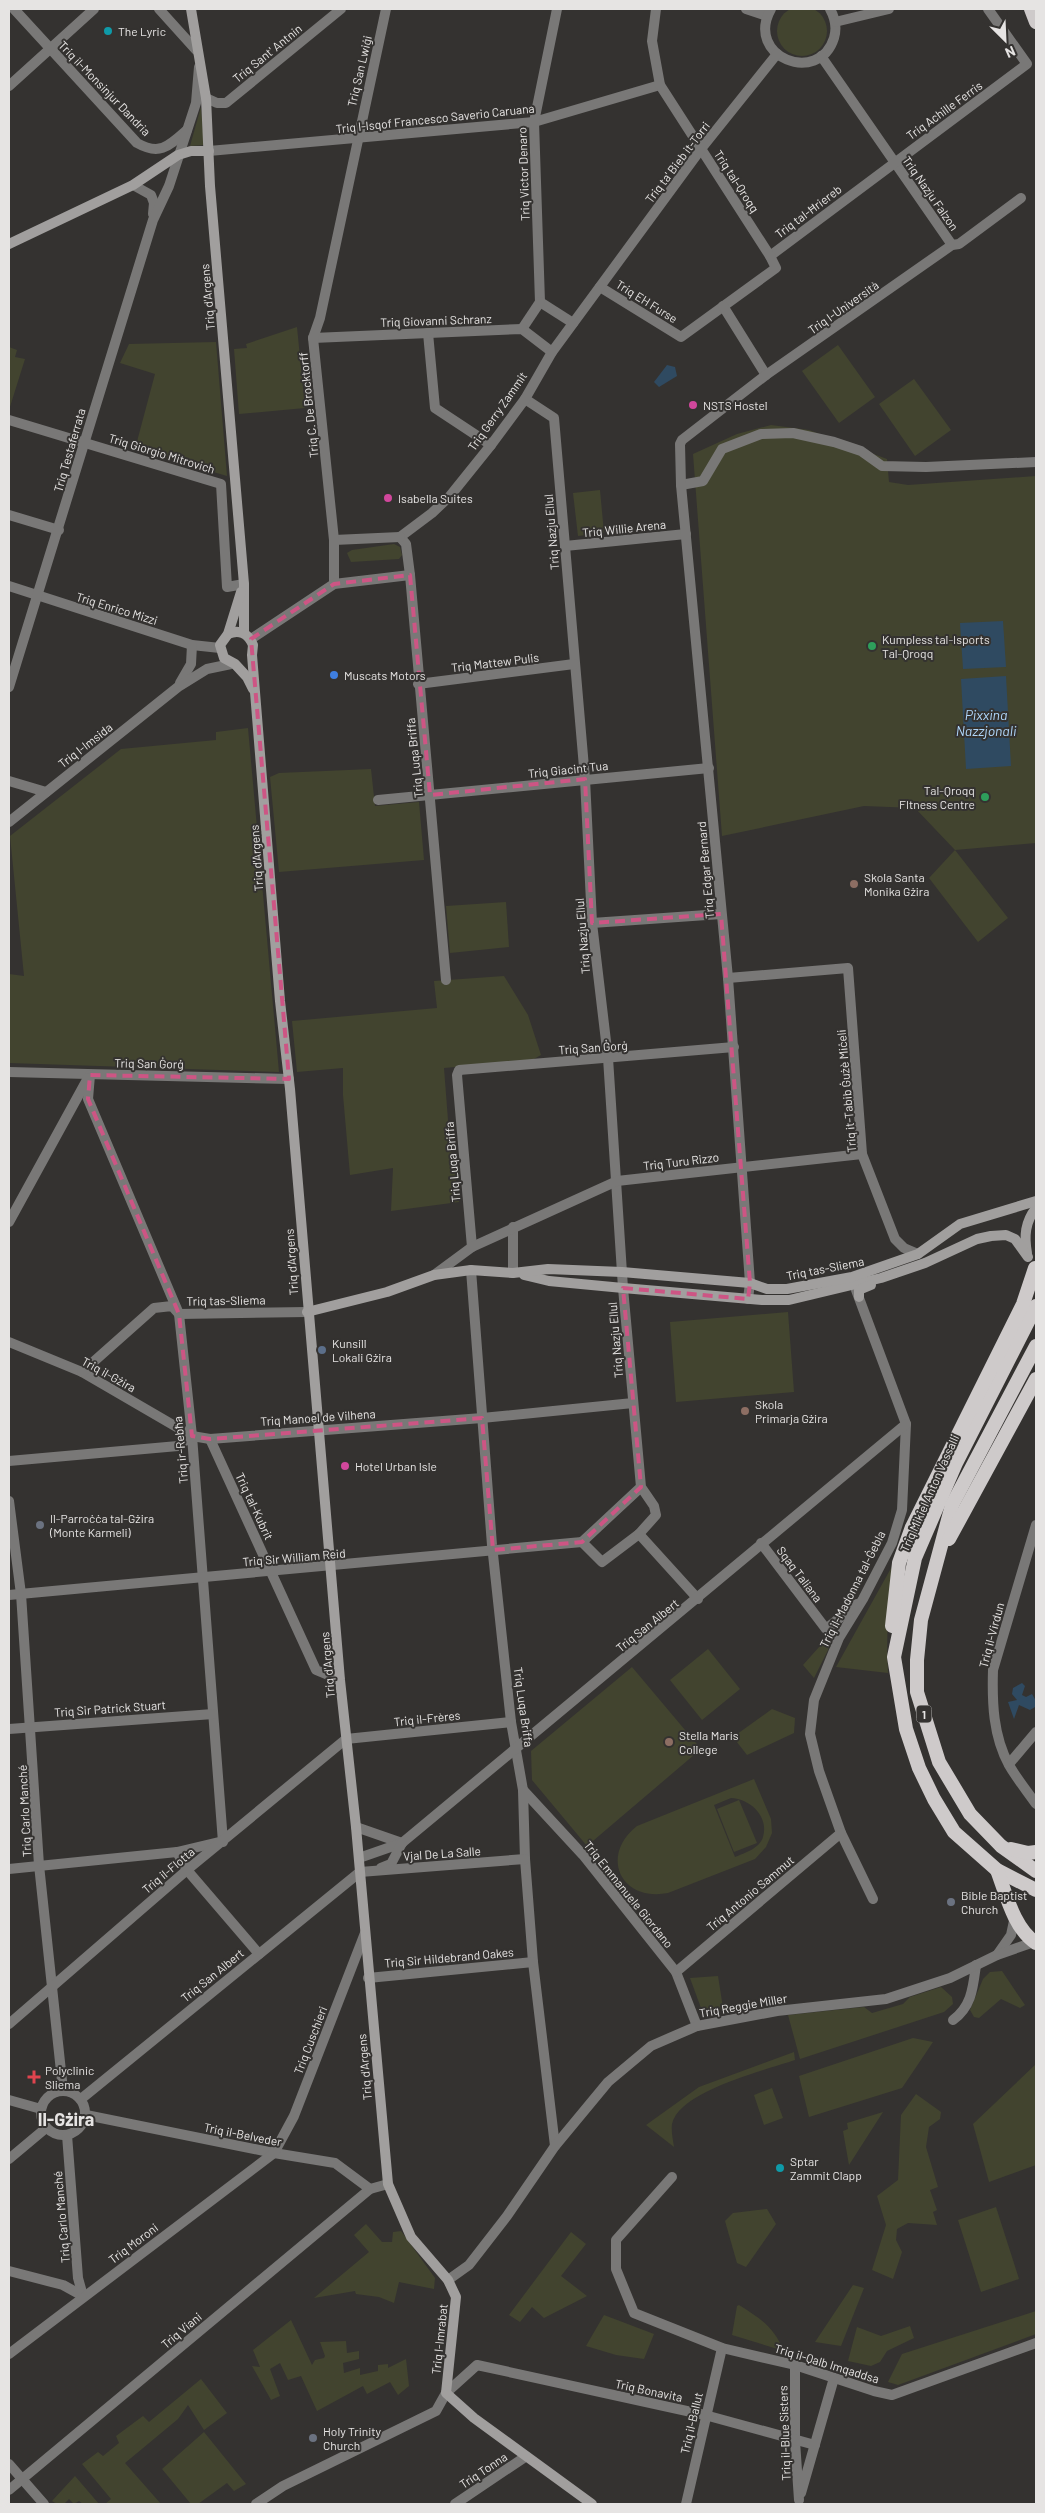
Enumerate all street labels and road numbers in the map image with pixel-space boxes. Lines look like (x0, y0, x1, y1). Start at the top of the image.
street label: Triq Sant' Antnin (230, 21, 304, 85)
street label: Triq San Lwiġi (344, 34, 374, 108)
street label: Triq il-Monsinjur Dandria (56, 38, 154, 138)
street label: Triq Achille Ferris (903, 78, 985, 142)
street label: Triq l-Isqof Francesco Saverio Caruana (335, 101, 535, 135)
street label: Triq ta' Bieb it-Torri (642, 118, 712, 206)
street label: Triq Victor Denaro (514, 127, 532, 221)
street label: Triq tal-Qroqq (712, 147, 762, 215)
street label: Triq Nazju Falzon (900, 153, 962, 233)
street label: Triq tal-Ħriereb (772, 181, 844, 241)
street label: Triq d'Argens (197, 263, 217, 331)
street label: Triq EH Furse (614, 277, 680, 325)
street label: Triq l-Università (805, 277, 881, 337)
street label: Triq Giovanni Schranz (380, 311, 492, 329)
street label: Triq C. De Brocktorff (295, 351, 321, 459)
street label: Triq Gerry Zammit (464, 369, 530, 453)
street label: Triq Testaferrata (50, 406, 88, 494)
street label: Triq Giorgio Mitrovich (107, 430, 217, 476)
street label: Triq Nazju Ellul (541, 494, 561, 570)
street label: Triq Willie Arena (581, 517, 667, 539)
street label: Triq Enrico Mizzi (75, 589, 159, 627)
street label: Triq Mattew Pulis (450, 650, 540, 674)
street label: Triq Luqa Briffa (403, 717, 425, 799)
street label: Triq l-Imsida (55, 720, 115, 770)
street label: Triq Giacint Tua (527, 758, 609, 780)
street label: Triq Edgar Bernard (694, 821, 716, 919)
street label: Triq d'Argens (247, 824, 265, 892)
street label: Triq Nazju Ellul (572, 898, 592, 974)
street label: Triq it-Tabib Ġużè Miċeli (834, 1029, 858, 1153)
street label: Triq San Ġorġ (558, 1038, 628, 1056)
street label: Triq San Ġorġ (114, 1055, 184, 1071)
street label: Triq Luqa Briffa (442, 1121, 462, 1203)
street label: Triq Turu Rizzo (642, 1149, 720, 1173)
street label: Triq d'Argens (282, 1228, 300, 1296)
street label: Triq tas-Sliema (785, 1254, 865, 1282)
street label: Triq tas-Sliema (186, 1292, 266, 1308)
street label: Triq Nazju Ellul (605, 1302, 625, 1378)
street label: Triq il-Gżira (80, 1353, 138, 1395)
street label: Triq Manoel de Vilhena (260, 1406, 376, 1428)
street label: Triq ir-Rebħa (170, 1416, 190, 1484)
street label: Triq Mikiel Anton Vassalli (897, 1432, 961, 1554)
street label: Triq tal-Kubrit (233, 1470, 277, 1542)
street label: Triq il-Madonna tal-Ġebla (816, 1528, 888, 1650)
street label: Sqaq Taliana (775, 1543, 825, 1605)
street label: Triq Sir William Reid (242, 1546, 346, 1568)
street label: Triq San Albert (613, 1596, 681, 1654)
street label: Triq il-Virdun (976, 1601, 1006, 1669)
street label: Triq d'Argens (317, 1631, 337, 1699)
street label: Triq Luqa Briffa (511, 1666, 537, 1748)
street label: Triq Sir Patrick Stuart (54, 1697, 166, 1719)
road number: 1 (916, 1706, 932, 1722)
street label: Triq il-Frères (393, 1708, 461, 1728)
street label: Triq Carlo Manché (15, 1765, 33, 1857)
street label: Triq Emmanuele Giordano (582, 1838, 676, 1950)
street label: Vjal De La Salle (403, 1843, 481, 1863)
street label: Triq il-Flotta (139, 1844, 197, 1896)
street label: Triq Antonio Sammut (704, 1852, 796, 1934)
street label: Triq Sir Hildebrand Oakes (384, 1944, 514, 1970)
street label: Triq San Albert (178, 1946, 246, 2004)
street label: Triq Reggie Miller (698, 1990, 789, 2020)
street label: Triq Cuschieri (291, 2004, 329, 2076)
street label: Triq d'Argens (354, 2033, 374, 2101)
street label: Triq il-Belveder (203, 2120, 284, 2149)
street label: Triq Carlo Manché (50, 2170, 72, 2264)
street label: Triq Moroni (106, 2220, 160, 2266)
street label: Triq l-Imrabat (428, 2303, 450, 2375)
street label: Triq Viani (158, 2309, 204, 2351)
street label: Triq il-Qalb Imqaddsa (773, 2340, 881, 2386)
street label: Triq Bonavita (614, 2376, 684, 2404)
street label: Triq il-Blue Sisters (775, 2385, 793, 2481)
street label: Triq il-Ballut (677, 2391, 705, 2455)
street label: Triq Tonna (457, 2449, 509, 2491)

